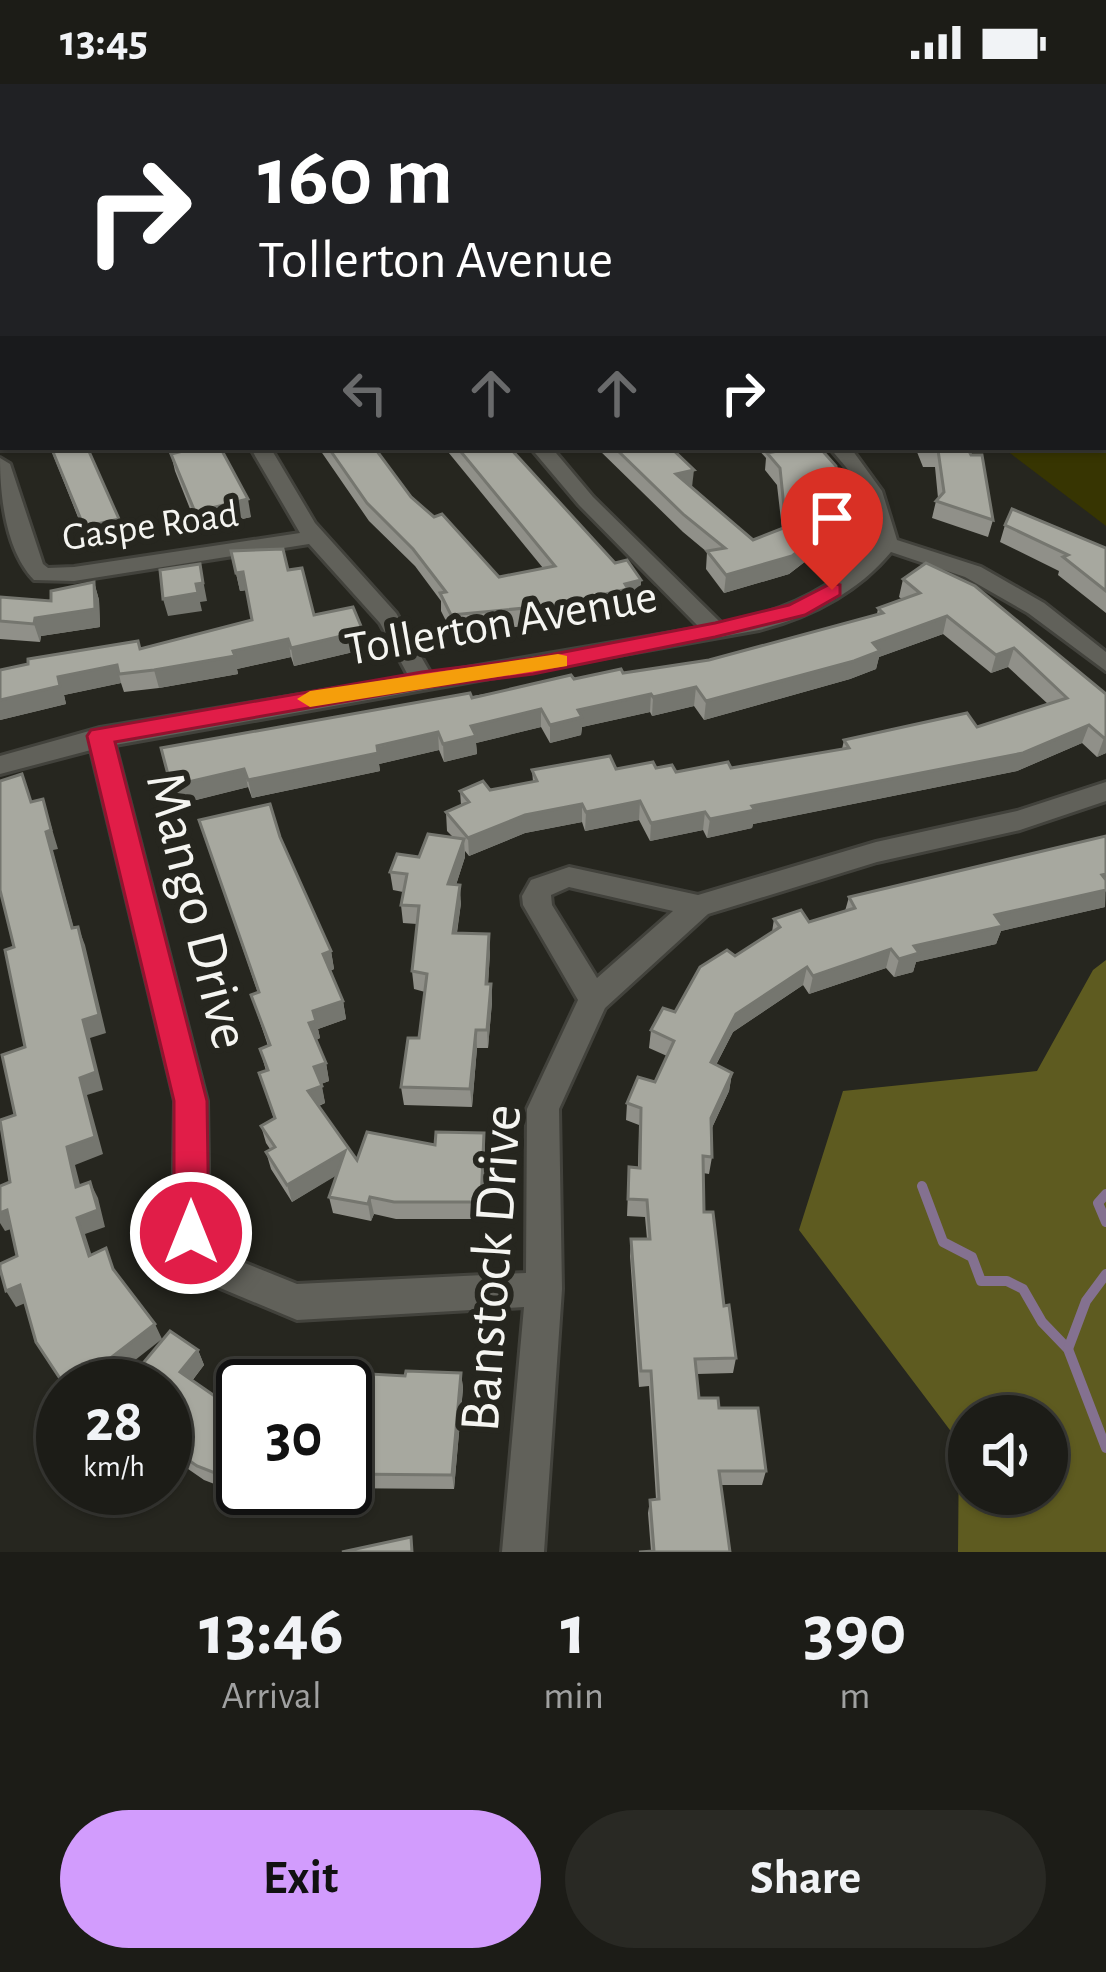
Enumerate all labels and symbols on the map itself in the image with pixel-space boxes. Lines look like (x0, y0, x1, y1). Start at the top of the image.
pin (781, 467, 883, 590)
street label: Gaspe Road (60, 495, 241, 558)
street label: Tollerton Avenue (342, 573, 661, 675)
street label: Mango Drive (136, 766, 259, 1055)
street label: Banstock Drive (452, 1103, 531, 1434)
position arrow (128, 1170, 254, 1296)
speed limit sign: 30 (216, 1359, 372, 1515)

